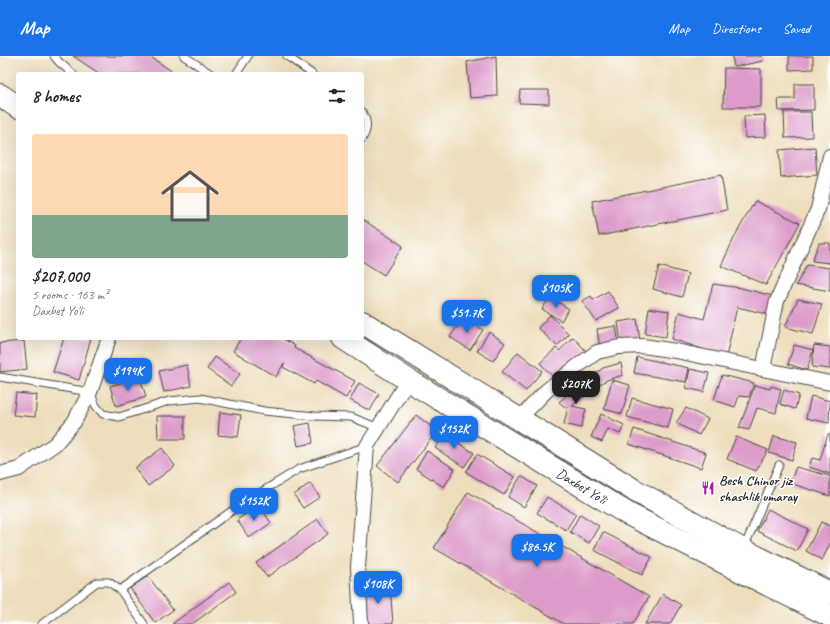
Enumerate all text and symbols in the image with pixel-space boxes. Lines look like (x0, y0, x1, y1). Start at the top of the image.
text: Map (20, 16, 50, 40)
text: Map (669, 20, 690, 37)
text: Directions (712, 20, 761, 37)
text: Saved (783, 20, 810, 37)
icon: filters (326, 85, 348, 107)
text: 8 homes (32, 86, 80, 107)
icon: home (154, 160, 226, 232)
text: $207,000 (32, 266, 89, 287)
pin: $105K (528, 275, 584, 309)
text: $105K (541, 280, 571, 296)
text: 5 rooms · 163 m² (32, 287, 108, 303)
pin: $51.7K (434, 300, 500, 334)
text: Daxbet Yo'li (32, 303, 84, 319)
text: $51.7K (451, 305, 483, 321)
pin: $194K (100, 358, 156, 392)
text: $194K (113, 363, 143, 379)
pin: $207K (548, 371, 604, 405)
text: $207K (561, 376, 591, 392)
pin: $152K (426, 416, 482, 450)
text: $152K (439, 421, 469, 437)
street label: Daxbet Yo'li (554, 464, 612, 509)
place label: Besh Chinor jiz shashlik umaray (719, 472, 799, 505)
restaurant icon: Besh Chinor jiz shashlik umaray (700, 480, 716, 496)
pin: $152K (226, 488, 282, 522)
text: $152K (239, 493, 269, 509)
pin: $86.5K (504, 534, 570, 568)
text: $86.5K (521, 539, 553, 555)
pin: $108K (350, 571, 406, 605)
text: $108K (363, 576, 393, 592)

